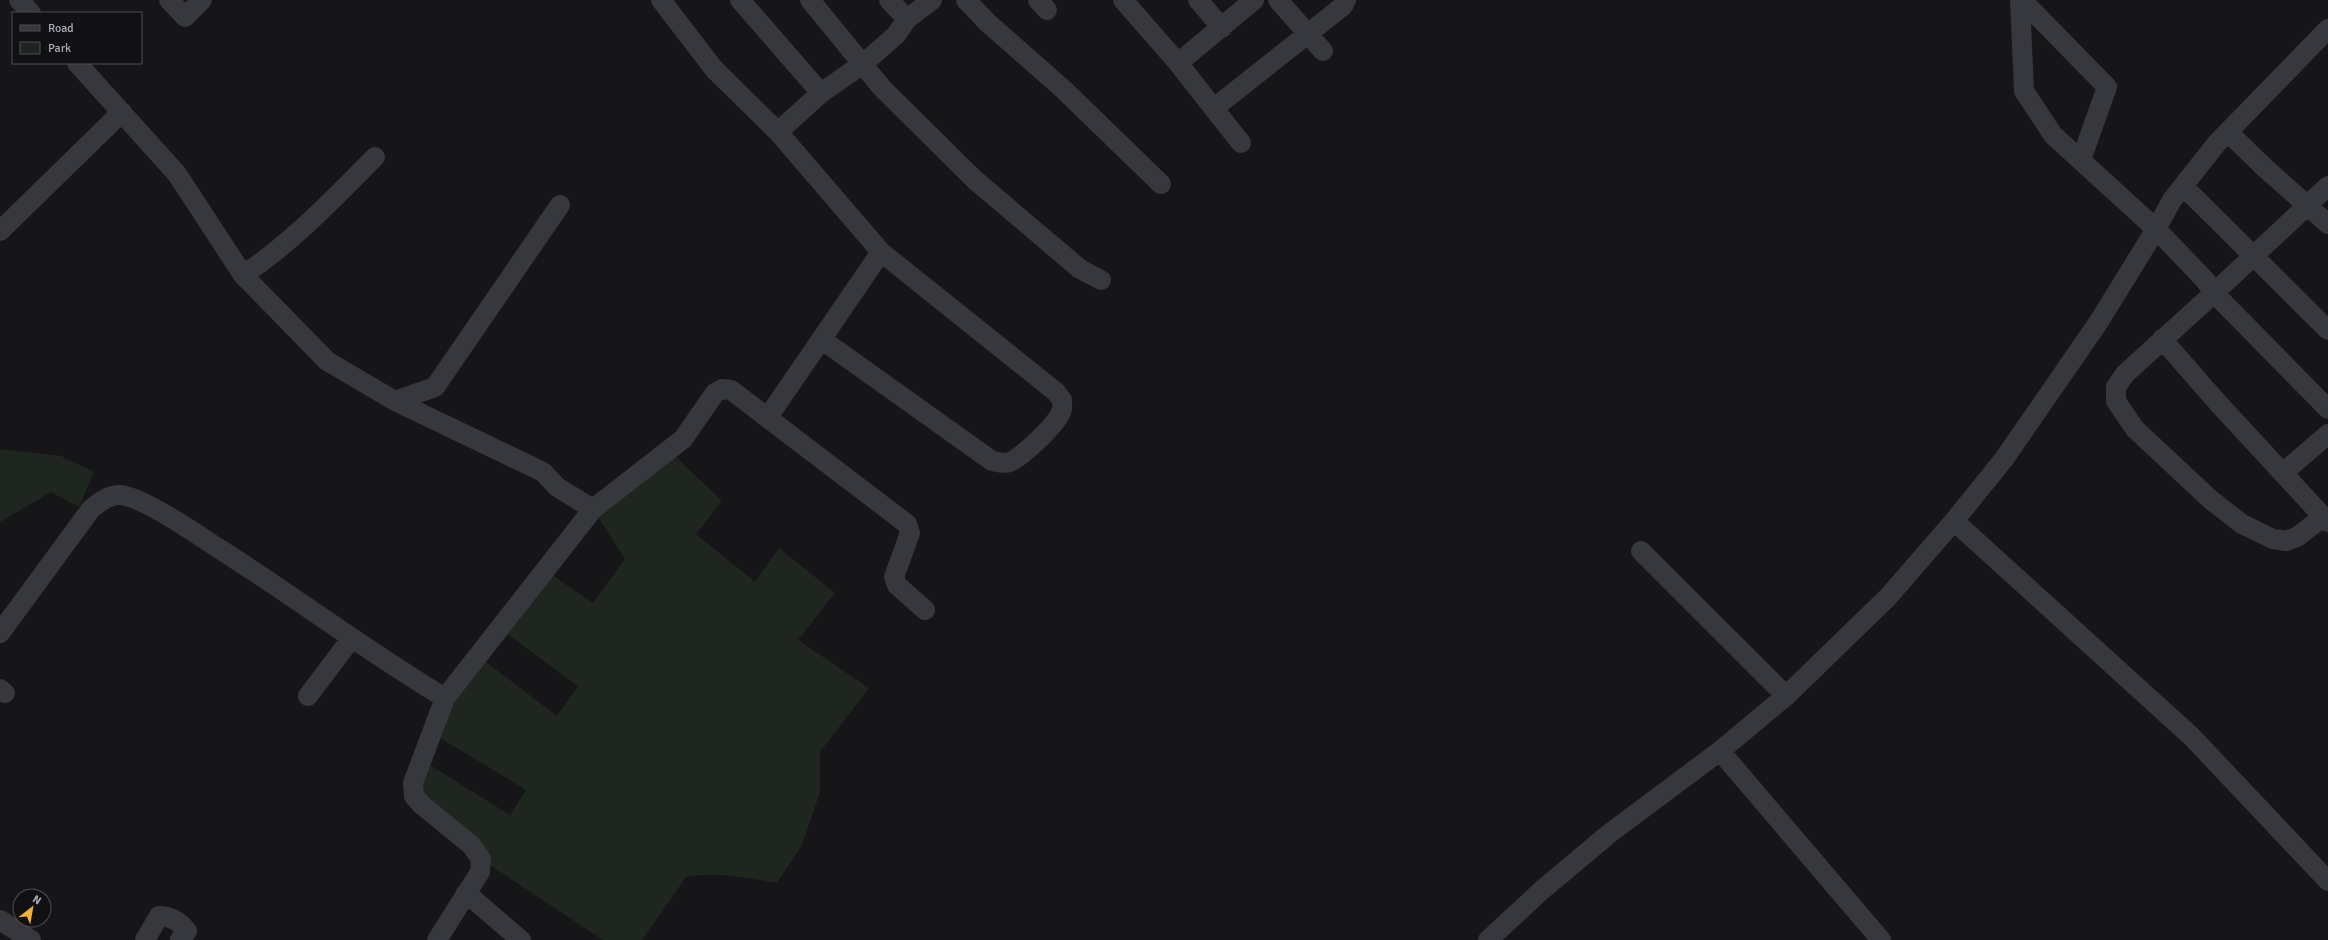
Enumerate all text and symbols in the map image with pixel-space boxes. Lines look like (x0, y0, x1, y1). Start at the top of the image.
legend (12, 12, 142, 64)
text: Road (48, 21, 74, 36)
text: Park (48, 41, 71, 56)
north arrow (12, 888, 52, 928)
text: N (30, 892, 44, 907)

